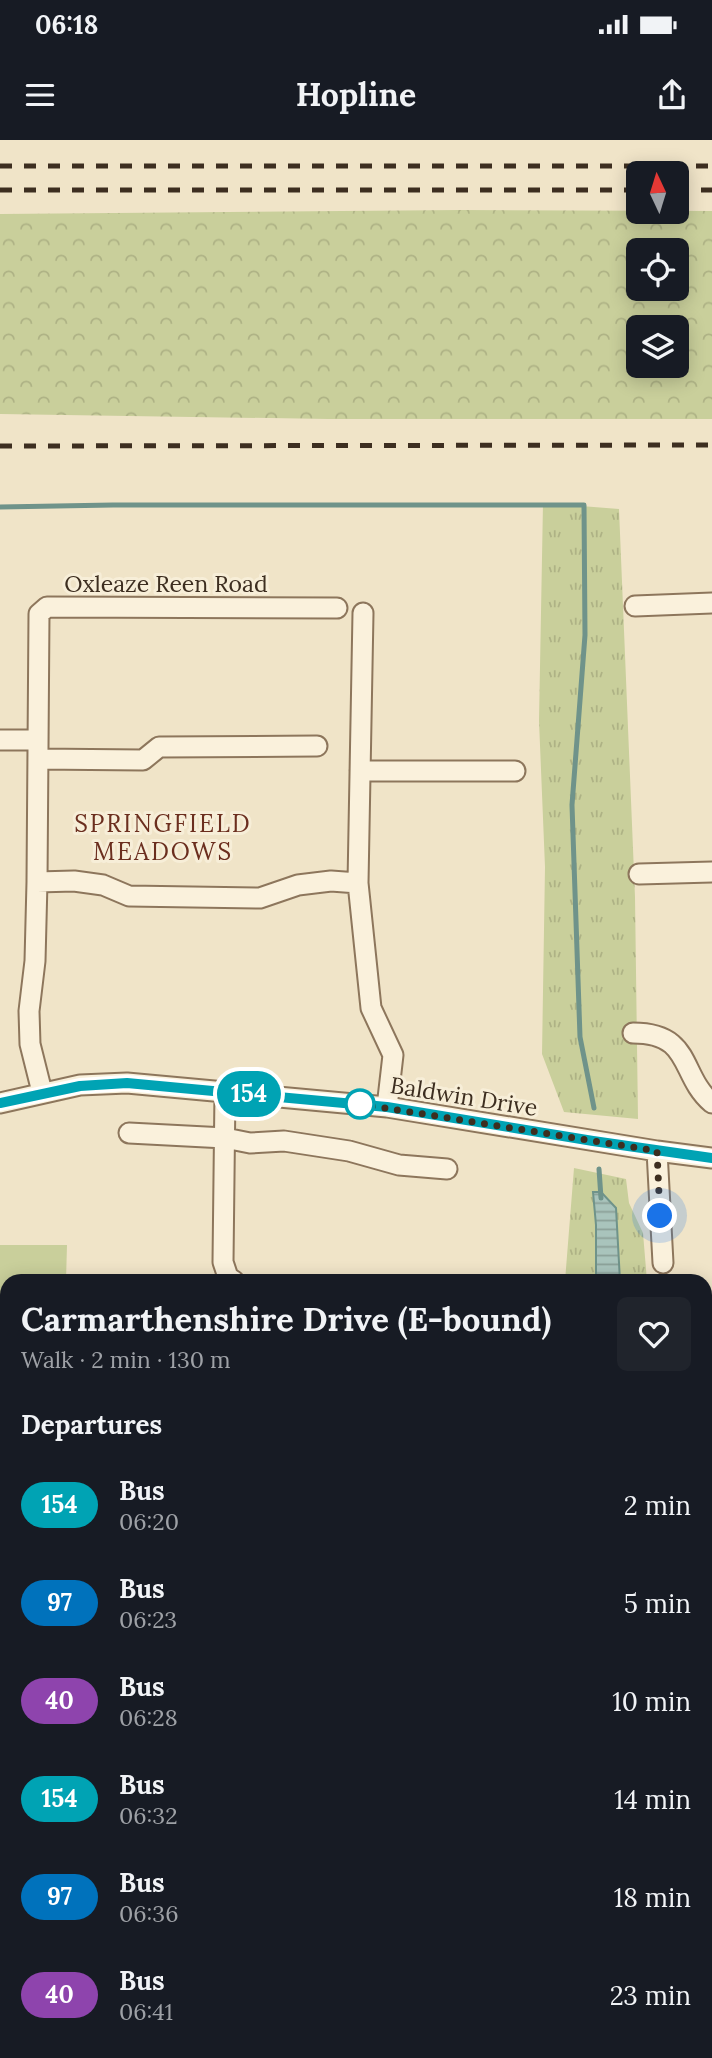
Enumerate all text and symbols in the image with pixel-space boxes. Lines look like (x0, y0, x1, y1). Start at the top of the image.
text: 06:18 (35, 8, 98, 41)
text: Hopline (296, 74, 416, 115)
icon: menu (21, 76, 59, 114)
icon: share (653, 76, 691, 114)
north arrow (626, 161, 690, 224)
map controls (626, 161, 689, 378)
button: locate (626, 238, 689, 301)
button: layers (626, 315, 689, 378)
street label: Oxleaze Reen Road (64, 569, 268, 598)
district label: SPRINGFIELD MEADOWS (74, 808, 252, 867)
street label: Baldwin Drive (388, 1070, 540, 1122)
line badge: 154 (209, 1071, 289, 1117)
text: 154 (231, 1078, 267, 1109)
unlabelled marker (345, 1089, 375, 1119)
your location (642, 1198, 677, 1233)
button: heart (617, 1297, 691, 1371)
text: Carmarthenshire Drive (E-bound) (21, 1298, 551, 1340)
text: Walk · 2 min · 130 m (21, 1345, 231, 1374)
text: Departures (21, 1408, 162, 1441)
text: Bus (119, 1474, 165, 1507)
text: 154 (41, 1489, 78, 1520)
text: 2 min (624, 1489, 691, 1522)
text: 06:20 (119, 1507, 179, 1536)
text: Bus (119, 1572, 165, 1605)
text: 97 (47, 1587, 72, 1618)
text: 5 min (624, 1587, 691, 1620)
text: 06:23 (119, 1605, 177, 1634)
text: Bus (119, 1670, 165, 1703)
text: 40 (45, 1685, 74, 1716)
text: 10 min (612, 1685, 691, 1718)
text: 06:28 (119, 1703, 178, 1732)
text: Bus (119, 1768, 165, 1801)
text: 154 (41, 1783, 78, 1814)
text: 14 min (614, 1783, 691, 1816)
text: 06:32 (119, 1801, 178, 1830)
text: Bus (119, 1866, 165, 1899)
text: 97 (47, 1881, 72, 1912)
text: 18 min (614, 1881, 691, 1914)
text: 06:36 (119, 1899, 178, 1928)
text: Bus (119, 1964, 165, 1997)
text: 40 (45, 1979, 74, 2010)
text: 23 min (610, 1979, 691, 2012)
text: 06:41 (119, 1997, 173, 2026)

